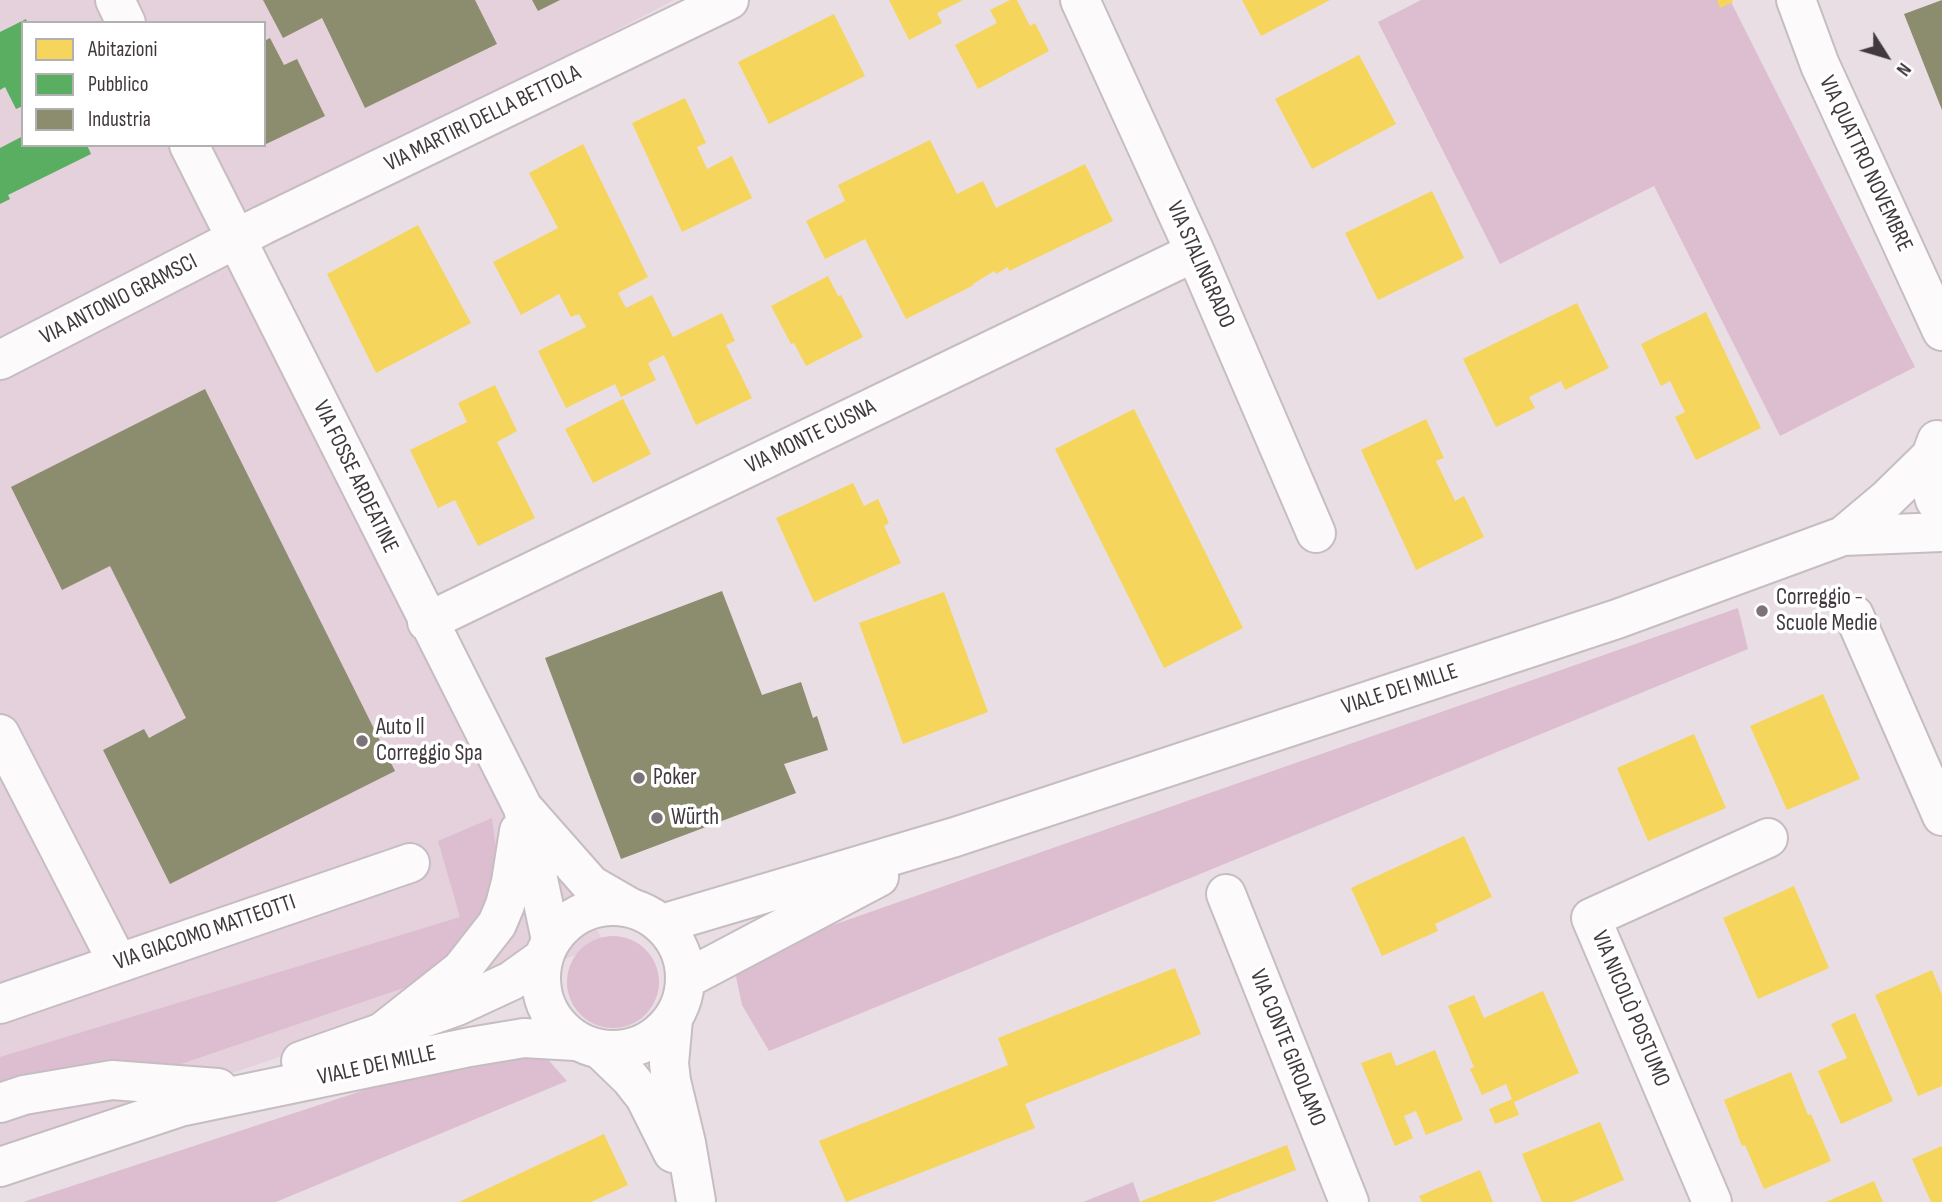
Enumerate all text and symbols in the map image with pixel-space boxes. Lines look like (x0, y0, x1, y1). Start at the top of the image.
legend (21, 21, 266, 147)
north arrow (1851, 21, 1921, 91)
text: Abitazioni (88, 37, 157, 62)
text: N (1891, 58, 1915, 80)
street label: VIA MARTIRI DELLA BETTOLA (380, 60, 586, 178)
text: Pubblico (88, 72, 148, 97)
street label: VIA QUATTRO NOVEMBRE (1812, 72, 1918, 256)
text: Industria (88, 107, 151, 132)
street label: VIA STALINGRADO (1160, 197, 1240, 333)
street label: VIA ANTONIO GRAMSCI (36, 248, 202, 352)
street label: VIA MONTE CUSNA (741, 394, 881, 480)
street label: VIA FOSSE ARDEATINE (306, 396, 404, 558)
place label: Correggio - Scuole Medie (1776, 584, 1877, 638)
marker: Correggio - Scuole Medie (1754, 603, 1770, 619)
street label: VIALE DEI MILLE (1338, 658, 1462, 722)
place label: Auto Il Correggio Spa (376, 714, 483, 768)
marker: Auto Il Correggio Spa (354, 733, 370, 749)
place label: Poker (653, 764, 697, 792)
marker: Poker (631, 770, 647, 786)
place label: Würth (671, 804, 719, 832)
marker: Würth (649, 810, 665, 826)
street label: VIA GIACOMO MATTEOTTI (111, 889, 299, 977)
street label: VIA NICOLÒ POSTUMO (1585, 927, 1675, 1091)
street label: VIA CONTE GIROLAMO (1243, 966, 1331, 1130)
street label: VIALE DEI MILLE (315, 1040, 439, 1092)

